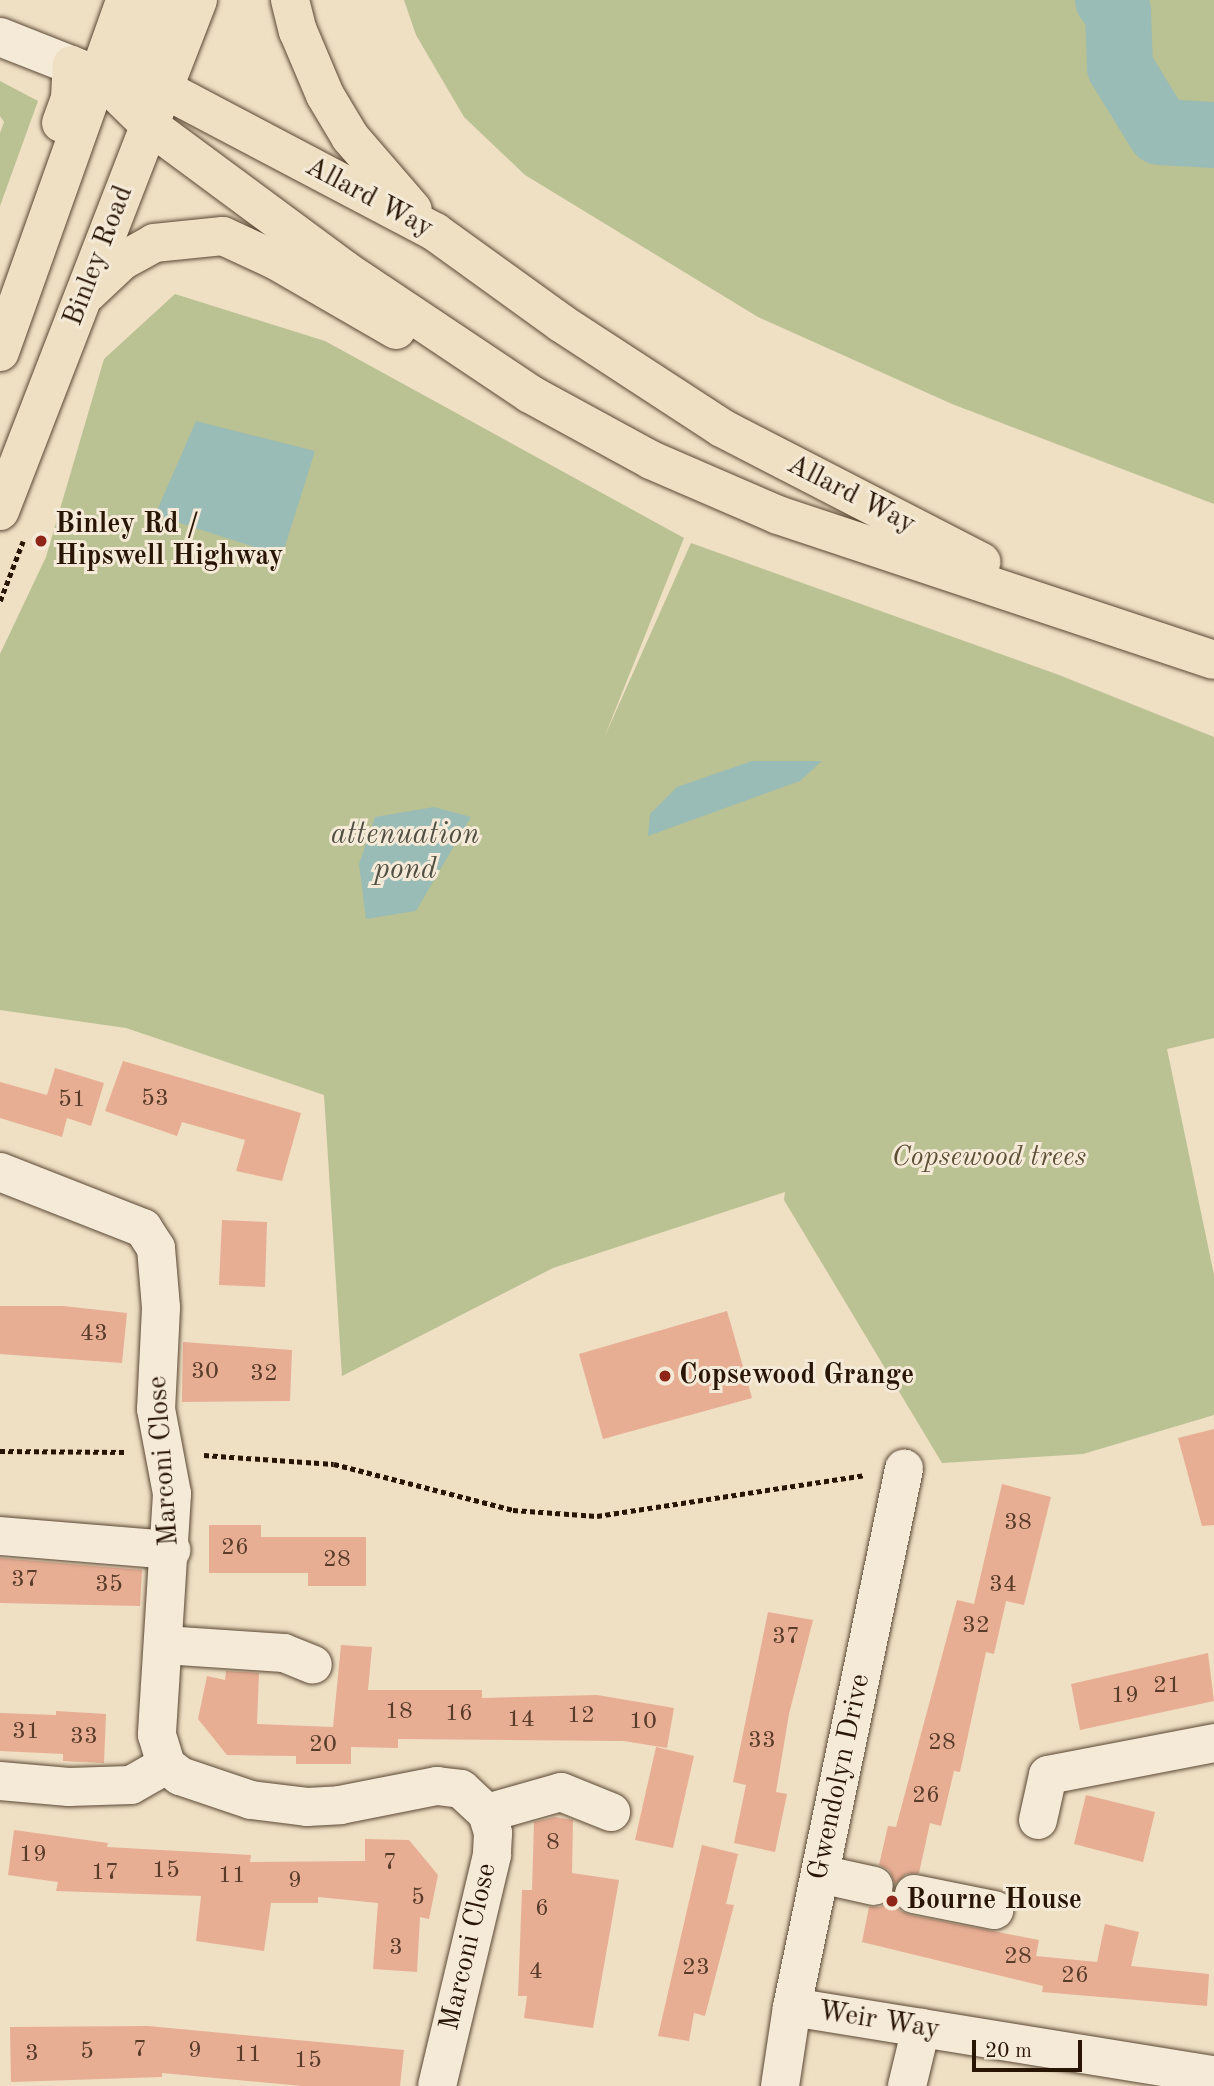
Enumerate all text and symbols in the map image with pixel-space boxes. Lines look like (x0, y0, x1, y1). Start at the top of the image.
street label: Allard Way (299, 150, 439, 246)
street label: Binley Road (57, 181, 141, 331)
street label: Allard Way (781, 448, 921, 542)
place label: Binley Rd / Hipswell Highway (55, 508, 283, 574)
marker: Binley Rd / Hipswell Highway (33, 533, 49, 549)
water label: attenuation pond (331, 817, 479, 888)
house number: 53 (141, 1086, 169, 1114)
house number: 51 (58, 1087, 86, 1115)
park label: Copsewood trees (892, 1141, 1086, 1175)
house number: 43 (80, 1321, 108, 1349)
house number: 30 (191, 1359, 219, 1387)
place label: Copsewood Grange (679, 1359, 914, 1393)
house number: 32 (250, 1361, 278, 1389)
marker: Copsewood Grange (657, 1368, 673, 1384)
street label: Marconi Close (141, 1375, 187, 1547)
house number: 38 (1004, 1510, 1032, 1538)
house number: 26 (221, 1535, 249, 1563)
house number: 28 (323, 1547, 351, 1575)
house number: 37 (11, 1567, 39, 1595)
house number: 35 (95, 1572, 123, 1600)
house number: 34 (989, 1572, 1017, 1600)
house number: 32 (962, 1613, 990, 1641)
house number: 37 (772, 1624, 800, 1652)
street label: Gwendolyn Drive (802, 1671, 878, 1883)
house number: 21 (1153, 1673, 1181, 1701)
house number: 19 (1111, 1683, 1139, 1711)
house number: 18 (385, 1699, 413, 1727)
house number: 16 (445, 1701, 473, 1729)
house number: 12 (567, 1703, 595, 1731)
house number: 14 (507, 1707, 535, 1735)
house number: 10 (629, 1709, 657, 1737)
house number: 31 (12, 1719, 40, 1747)
house number: 33 (70, 1724, 98, 1752)
house number: 33 (748, 1728, 776, 1756)
house number: 28 (928, 1730, 956, 1758)
house number: 20 (309, 1732, 337, 1760)
house number: 26 (912, 1783, 940, 1811)
house number: 8 (546, 1830, 560, 1858)
house number: 19 (19, 1842, 47, 1870)
house number: 7 (383, 1850, 397, 1878)
house number: 15 (152, 1858, 180, 1886)
house number: 17 (91, 1860, 119, 1888)
street label: Marconi Close (433, 1860, 505, 2034)
house number: 11 (218, 1863, 246, 1891)
house number: 9 (288, 1868, 302, 1896)
place label: Bourne House (906, 1884, 1082, 1918)
house number: 5 (411, 1885, 425, 1913)
marker: Bourne House (884, 1893, 900, 1909)
house number: 6 (535, 1896, 549, 1924)
house number: 3 (389, 1935, 403, 1963)
house number: 28 (1004, 1944, 1032, 1972)
house number: 23 (682, 1955, 710, 1983)
house number: 4 (529, 1959, 543, 1987)
house number: 26 (1061, 1963, 1089, 1991)
street label: Weir Way (816, 1995, 942, 2047)
scale bar (976, 2026, 1086, 2070)
house number: 7 (133, 2037, 147, 2065)
house number: 9 (188, 2038, 202, 2066)
house number: 5 (80, 2039, 94, 2067)
house number: 3 (25, 2041, 39, 2069)
text: 20 m (985, 2041, 1032, 2062)
house number: 11 (234, 2042, 262, 2070)
house number: 15 (294, 2048, 322, 2076)

